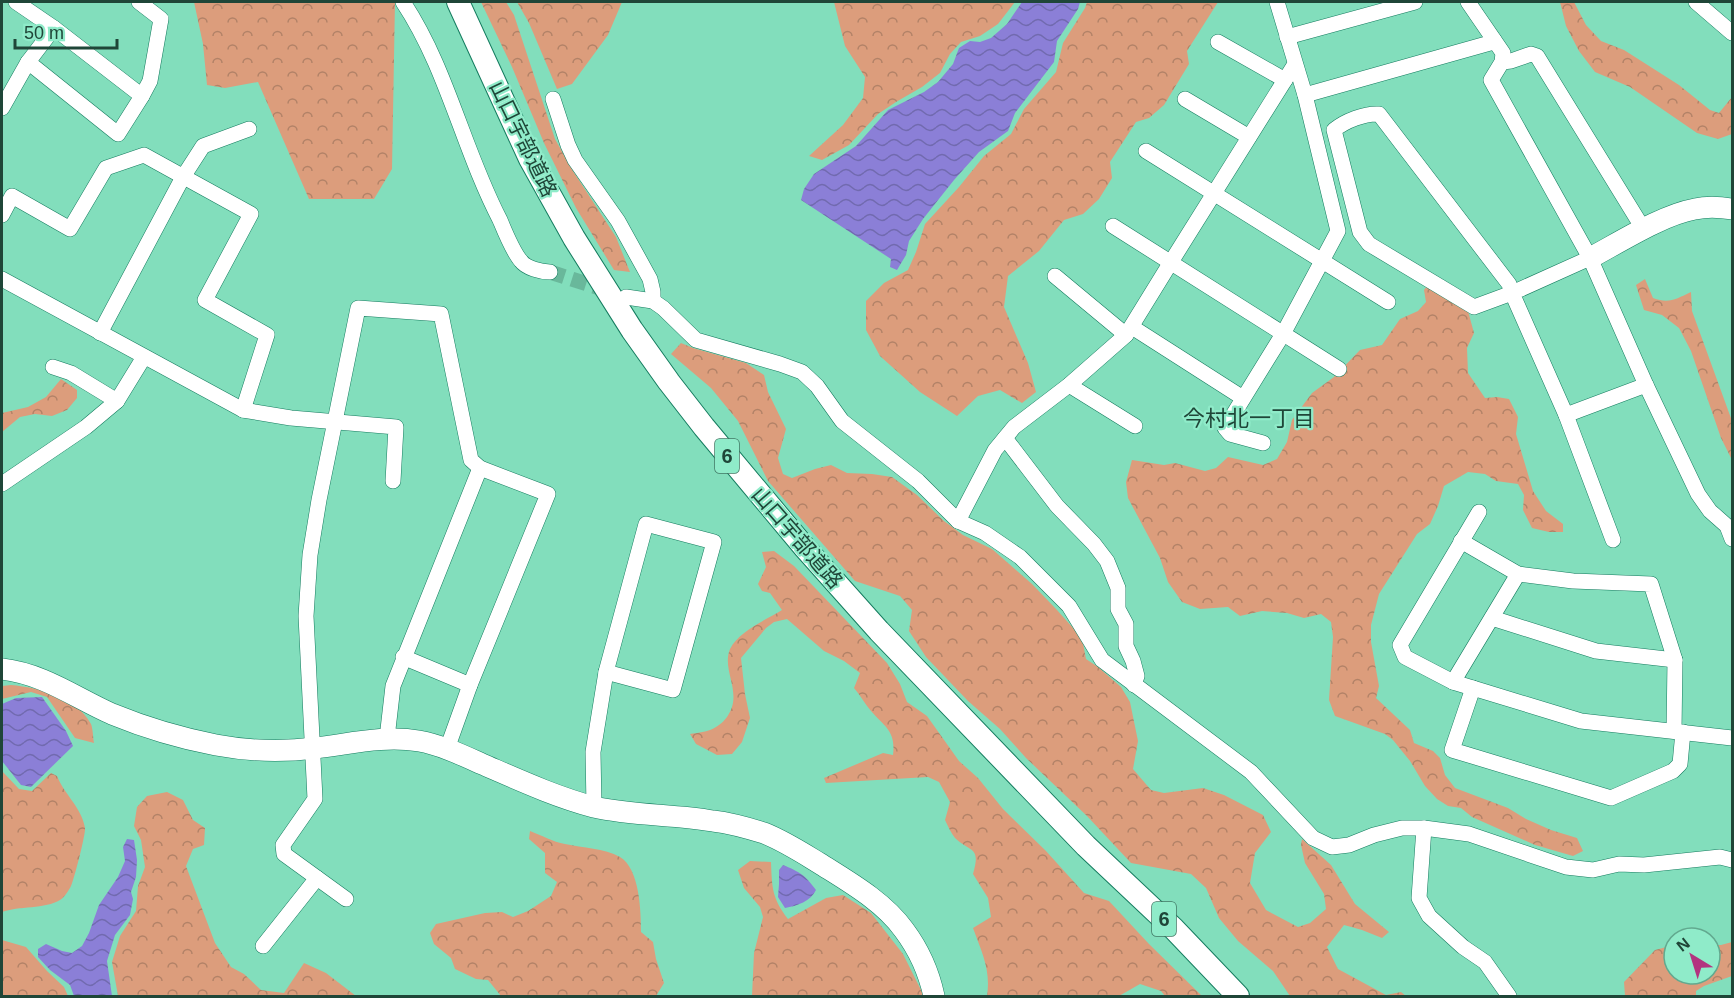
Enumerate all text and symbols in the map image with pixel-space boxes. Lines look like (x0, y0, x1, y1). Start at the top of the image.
scale bar (15, 12, 117, 50)
text: 50 m (24, 23, 64, 43)
street label: 山口宇部道路 (485, 77, 561, 200)
district label: 今村北一丁目 (1183, 406, 1315, 431)
road number: 6 (715, 439, 739, 473)
street label: 山口宇部道路 (747, 483, 847, 593)
road number: 6 (1152, 902, 1176, 936)
north arrow (1662, 926, 1722, 986)
text: N (1673, 934, 1693, 955)

